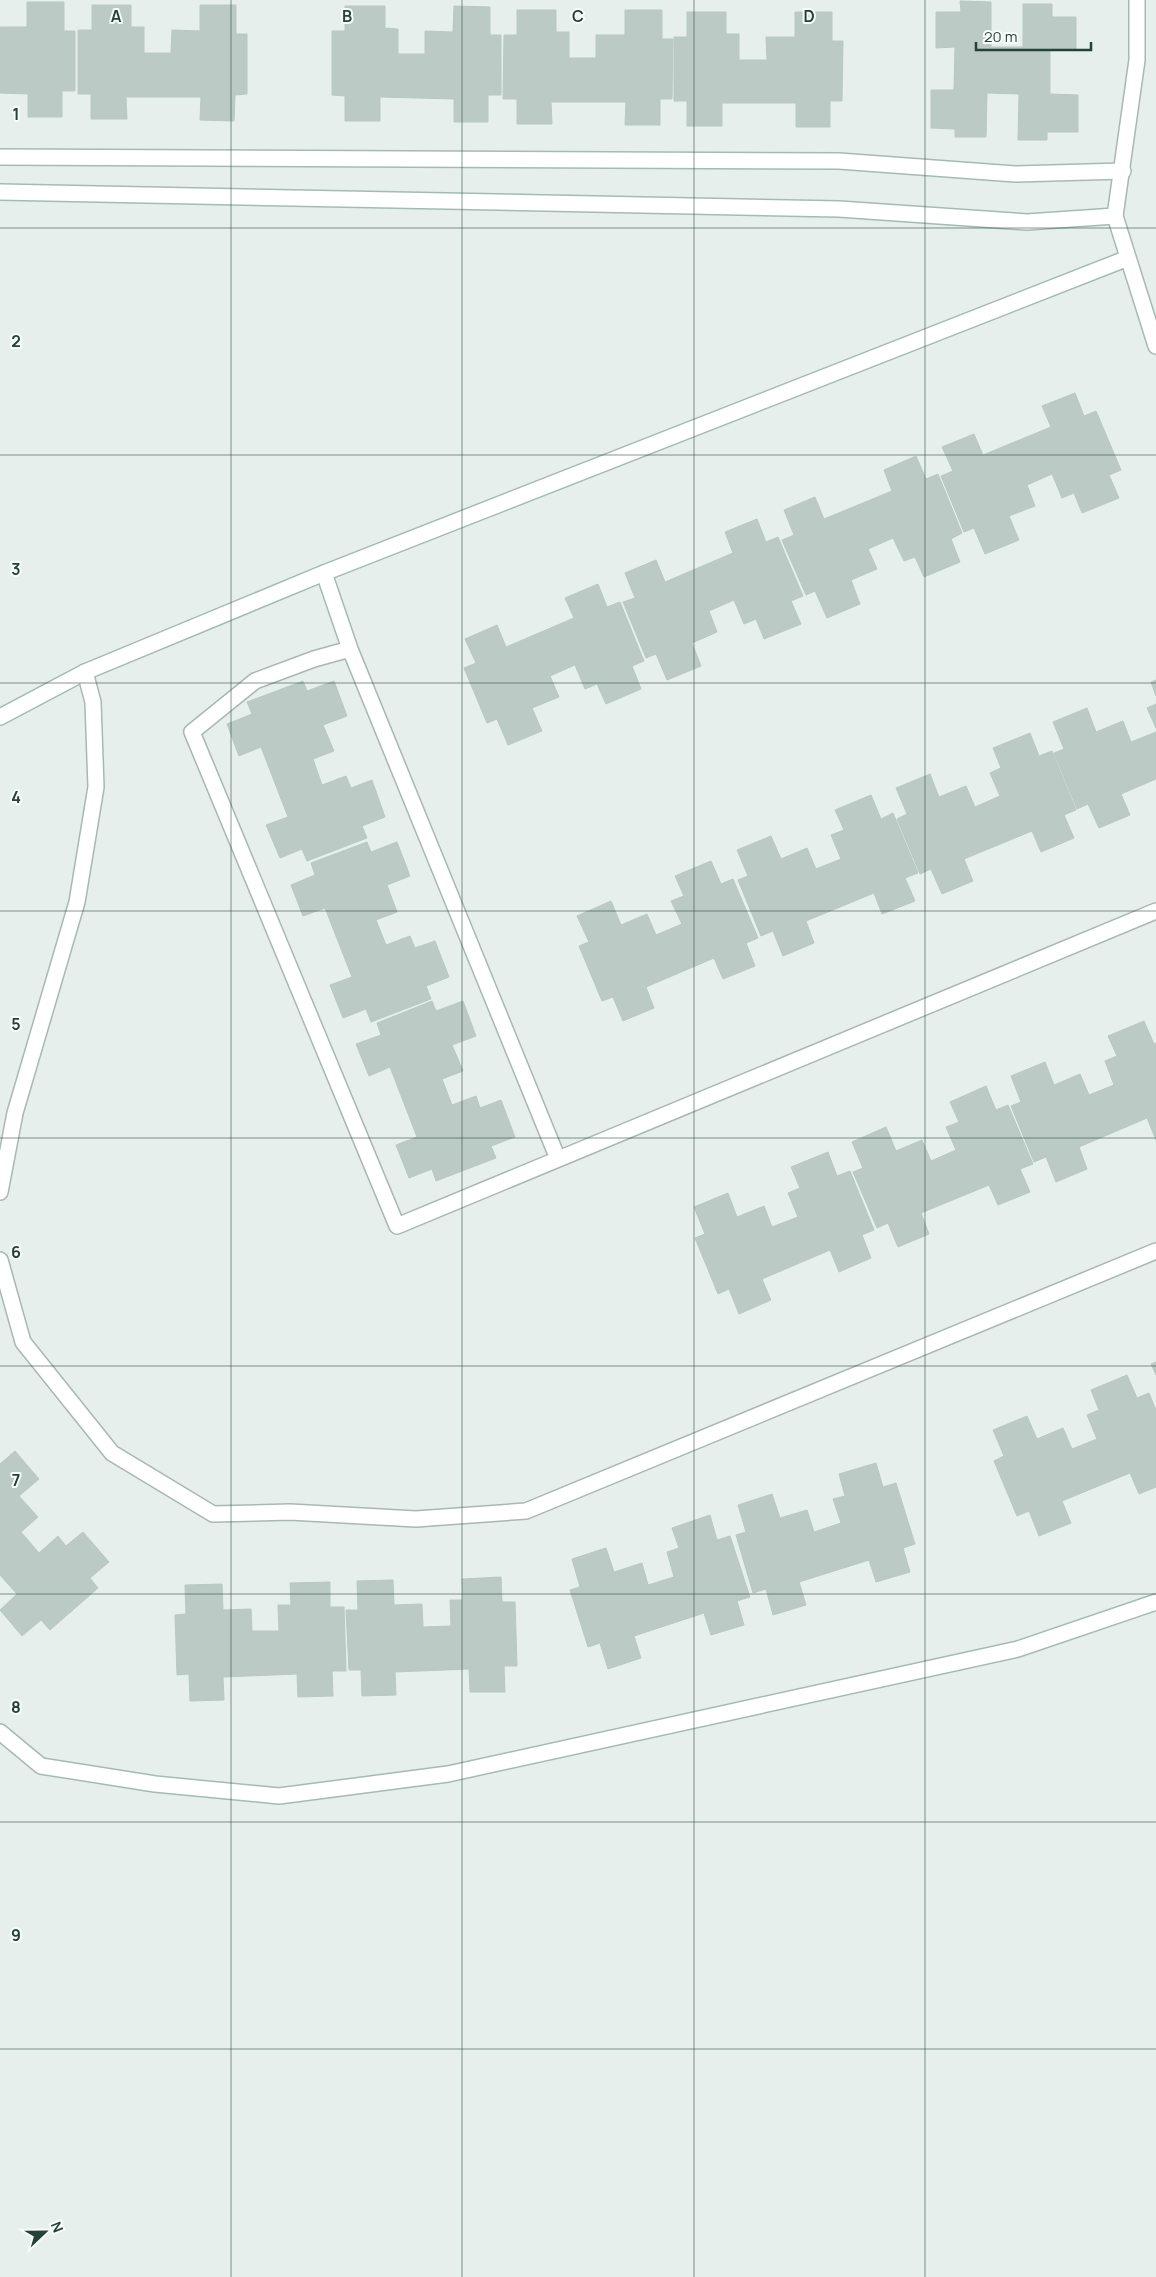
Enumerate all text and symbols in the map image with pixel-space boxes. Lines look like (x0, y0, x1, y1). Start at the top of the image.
text: A (111, 5, 122, 27)
text: B (342, 5, 352, 27)
text: C (572, 5, 584, 27)
text: D (803, 5, 815, 27)
scale bar (976, 20, 1091, 52)
text: 20 m (984, 26, 1017, 47)
text: 1 (12, 103, 20, 125)
text: 2 (11, 330, 21, 352)
text: 3 (11, 558, 21, 580)
text: 4 (11, 786, 21, 808)
text: 5 (11, 1013, 21, 1035)
text: 6 (11, 1241, 21, 1263)
text: 7 (12, 1469, 20, 1491)
text: 8 (11, 1696, 21, 1718)
text: 9 (11, 1924, 21, 1946)
north arrow (20, 2207, 70, 2257)
text: N (47, 2219, 68, 2235)

